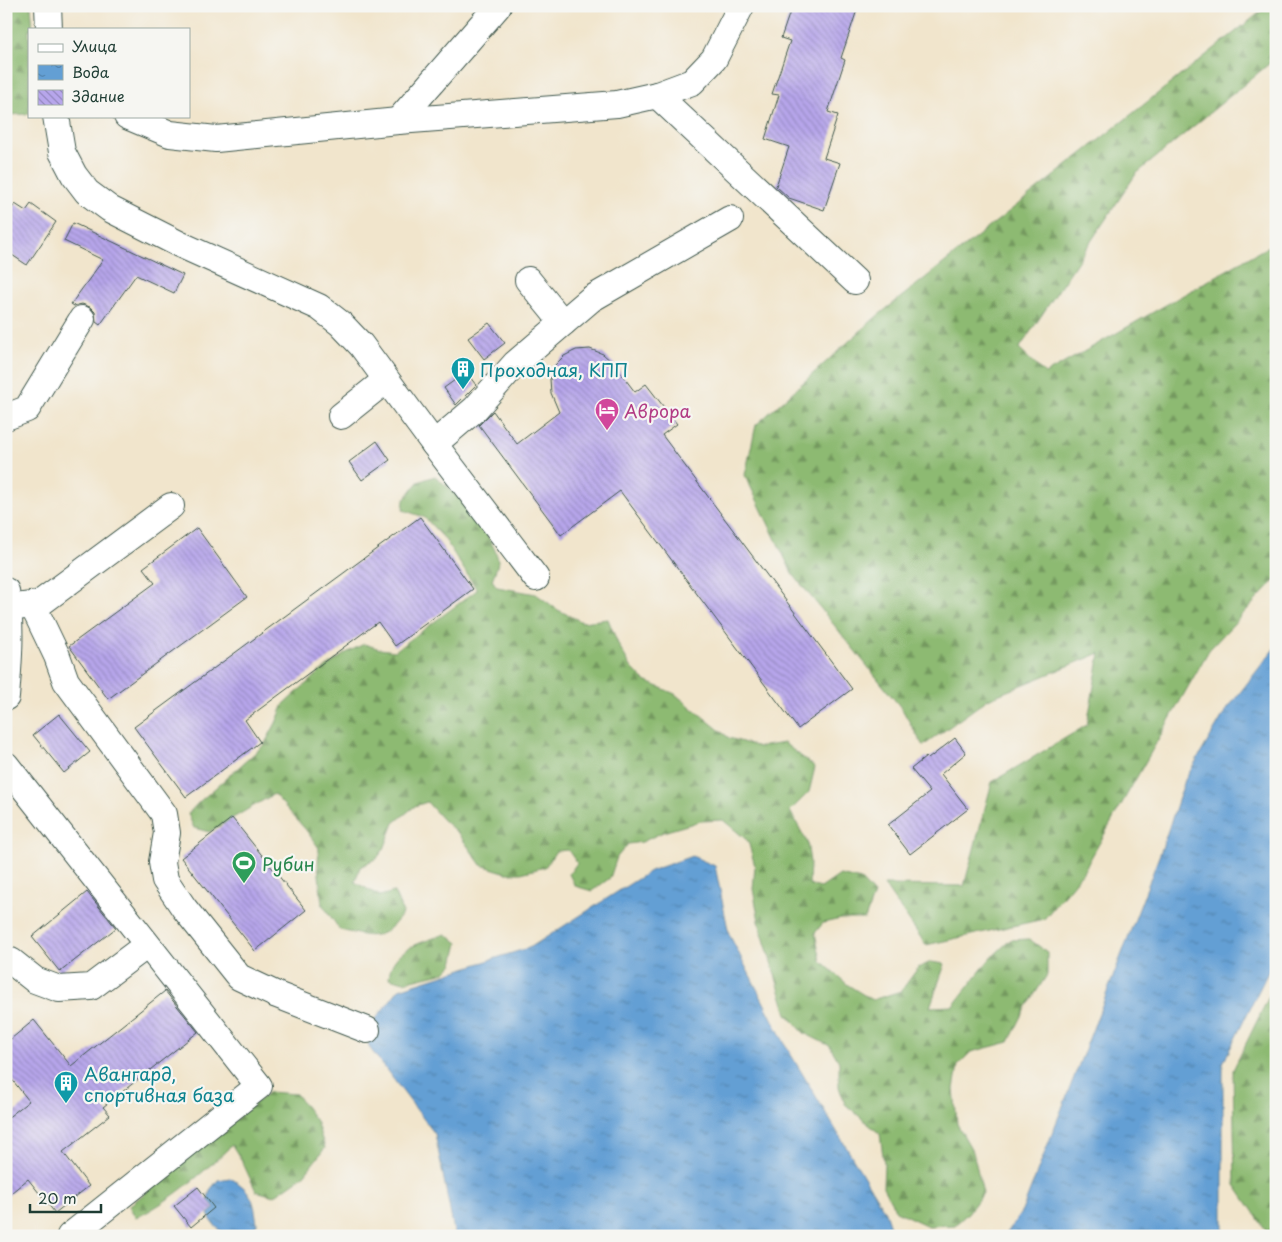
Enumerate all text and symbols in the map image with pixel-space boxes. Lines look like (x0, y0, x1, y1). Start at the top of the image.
legend (28, 28, 190, 118)
text: Улица (72, 34, 117, 57)
text: Вода (72, 60, 110, 83)
text: Здание (72, 84, 125, 107)
building icon: Проходная, КПП (450, 356, 476, 390)
place label: Проходная, КПП (480, 356, 628, 383)
hotel icon: Аврора (594, 397, 620, 431)
place label: Аврора (624, 397, 692, 424)
sports icon: Рубин (231, 850, 257, 884)
place label: Рубин (262, 850, 315, 877)
place label: Авангард, спортивная база (84, 1060, 235, 1108)
building icon: Авангард, спортивная база (53, 1070, 79, 1104)
scale bar (30, 1182, 101, 1214)
text: 20 m (38, 1186, 77, 1209)

